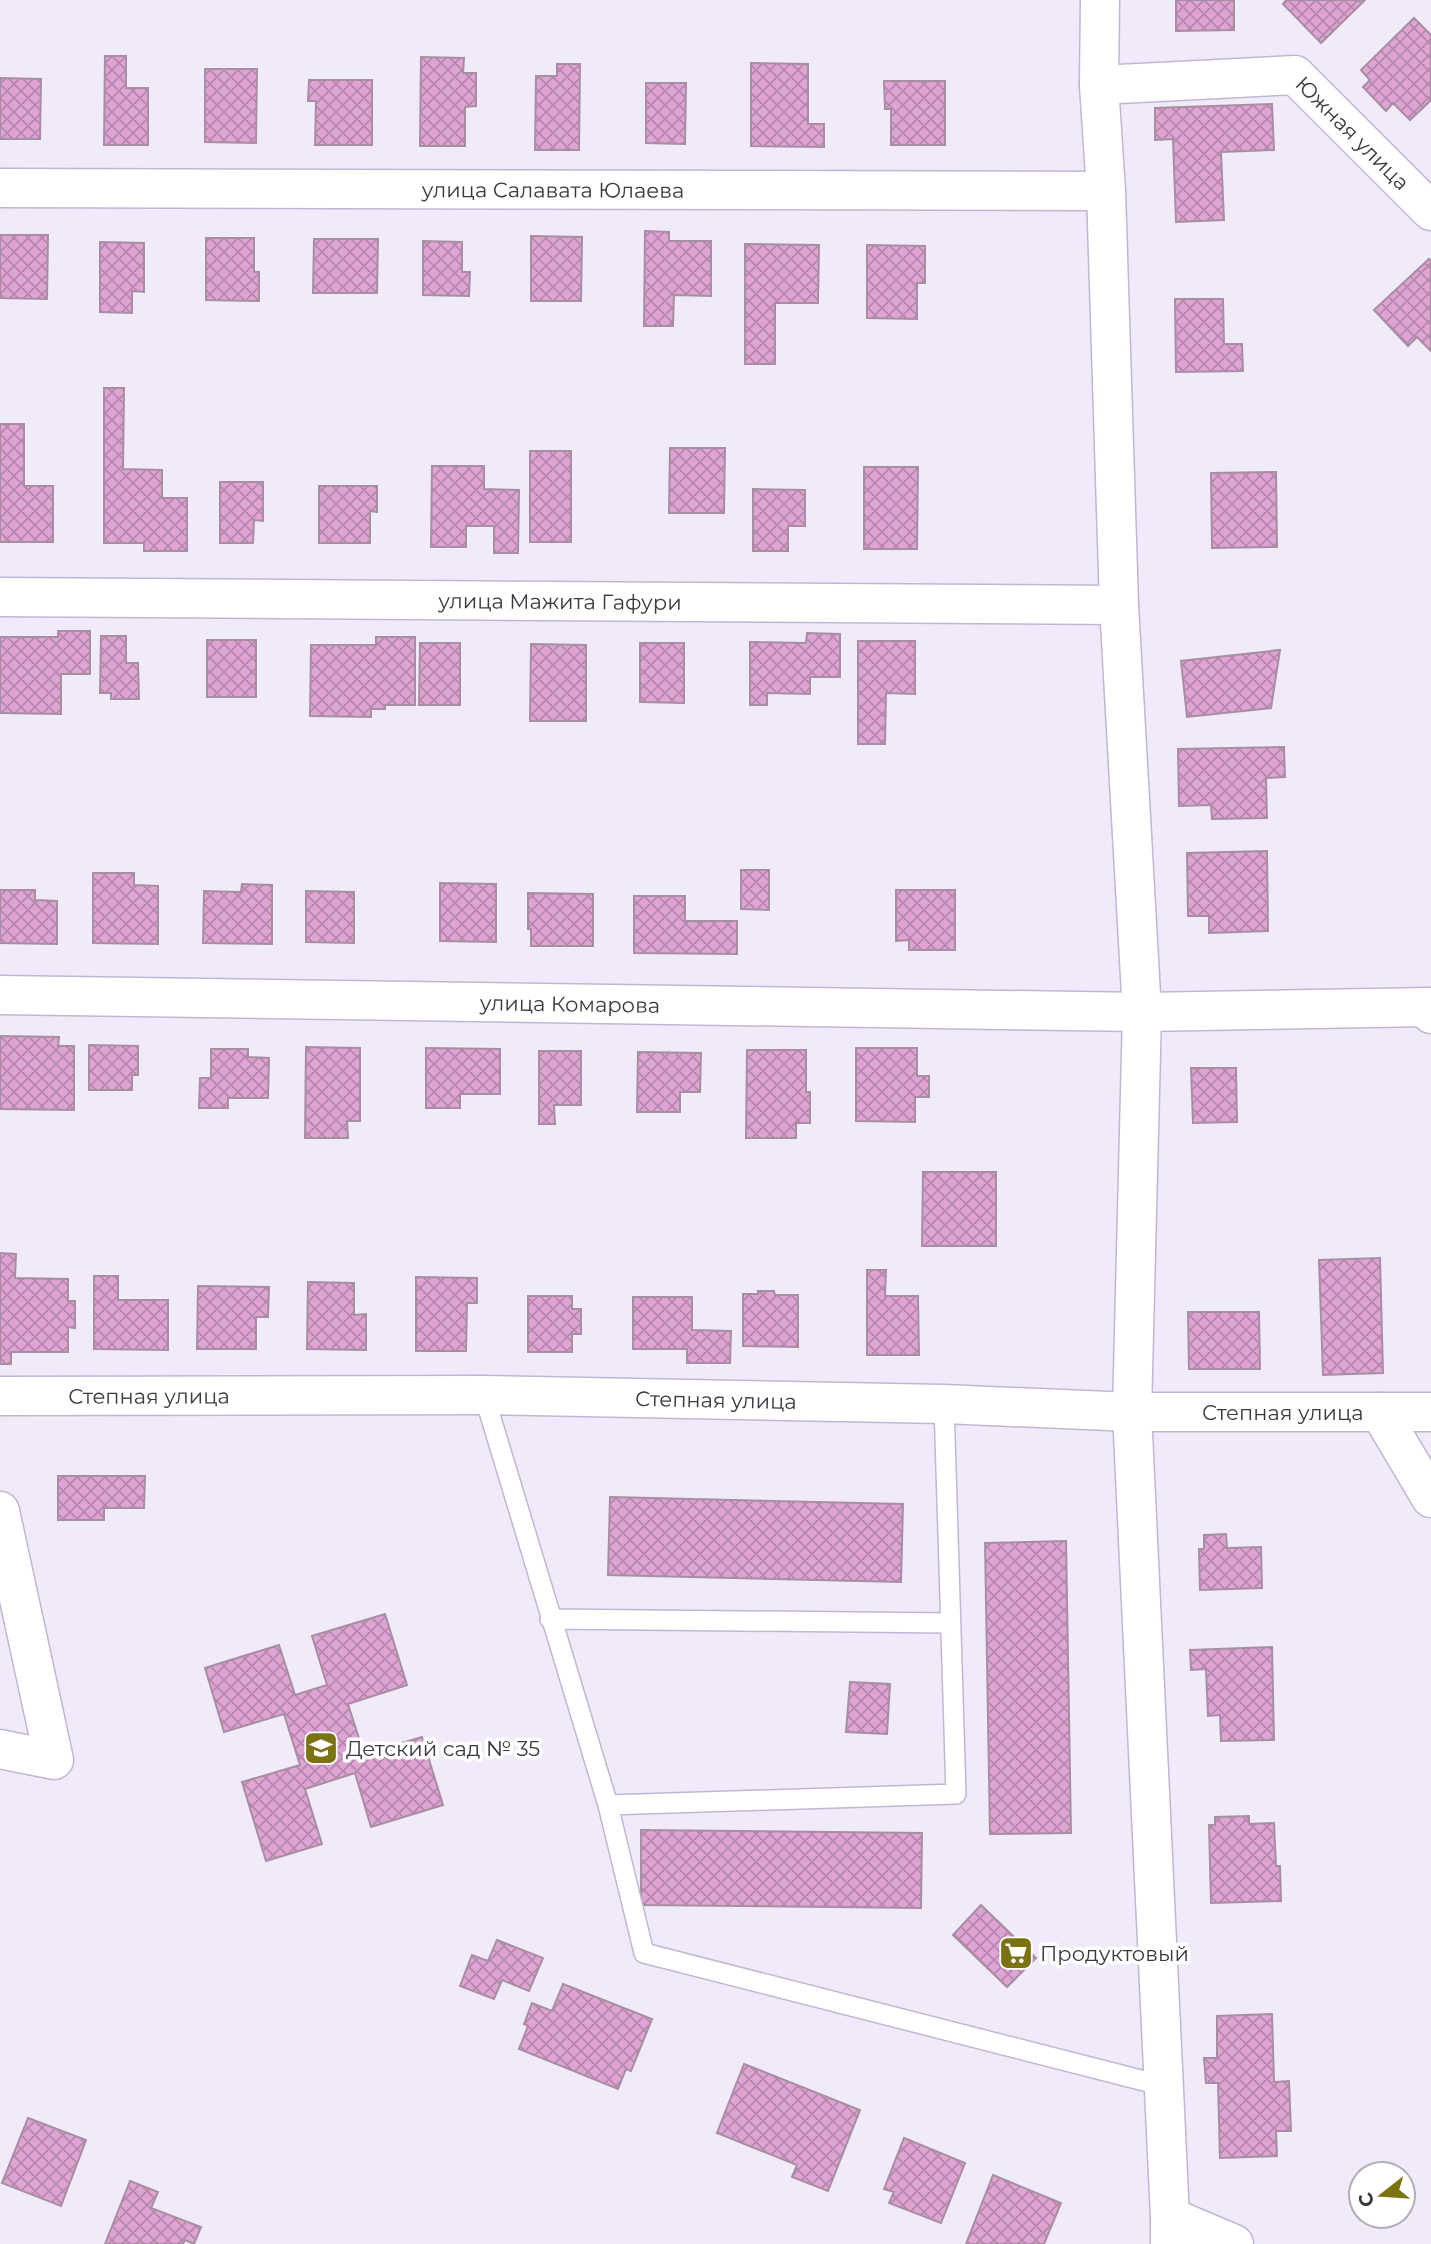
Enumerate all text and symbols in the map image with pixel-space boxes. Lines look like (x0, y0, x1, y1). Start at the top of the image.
street label: Южная улица (1291, 71, 1415, 195)
street label: улица Салавата Юлаева (421, 177, 684, 202)
street label: улица Мажита Гафури (437, 588, 682, 614)
street label: улица Комарова (479, 990, 660, 1017)
street label: Степная улица (68, 1383, 230, 1408)
street label: Степная улица (635, 1385, 797, 1414)
street label: Степная улица (1202, 1400, 1364, 1425)
school or university icon: Детский сад № 35 (302, 1729, 340, 1767)
place label: Детский сад № 35 (346, 1736, 540, 1761)
supermarket icon: Продуктовый (997, 1934, 1035, 1972)
place label: Продуктовый (1040, 1941, 1189, 1966)
north arrow (1347, 2160, 1417, 2230)
text: С (1353, 2190, 1379, 2210)

